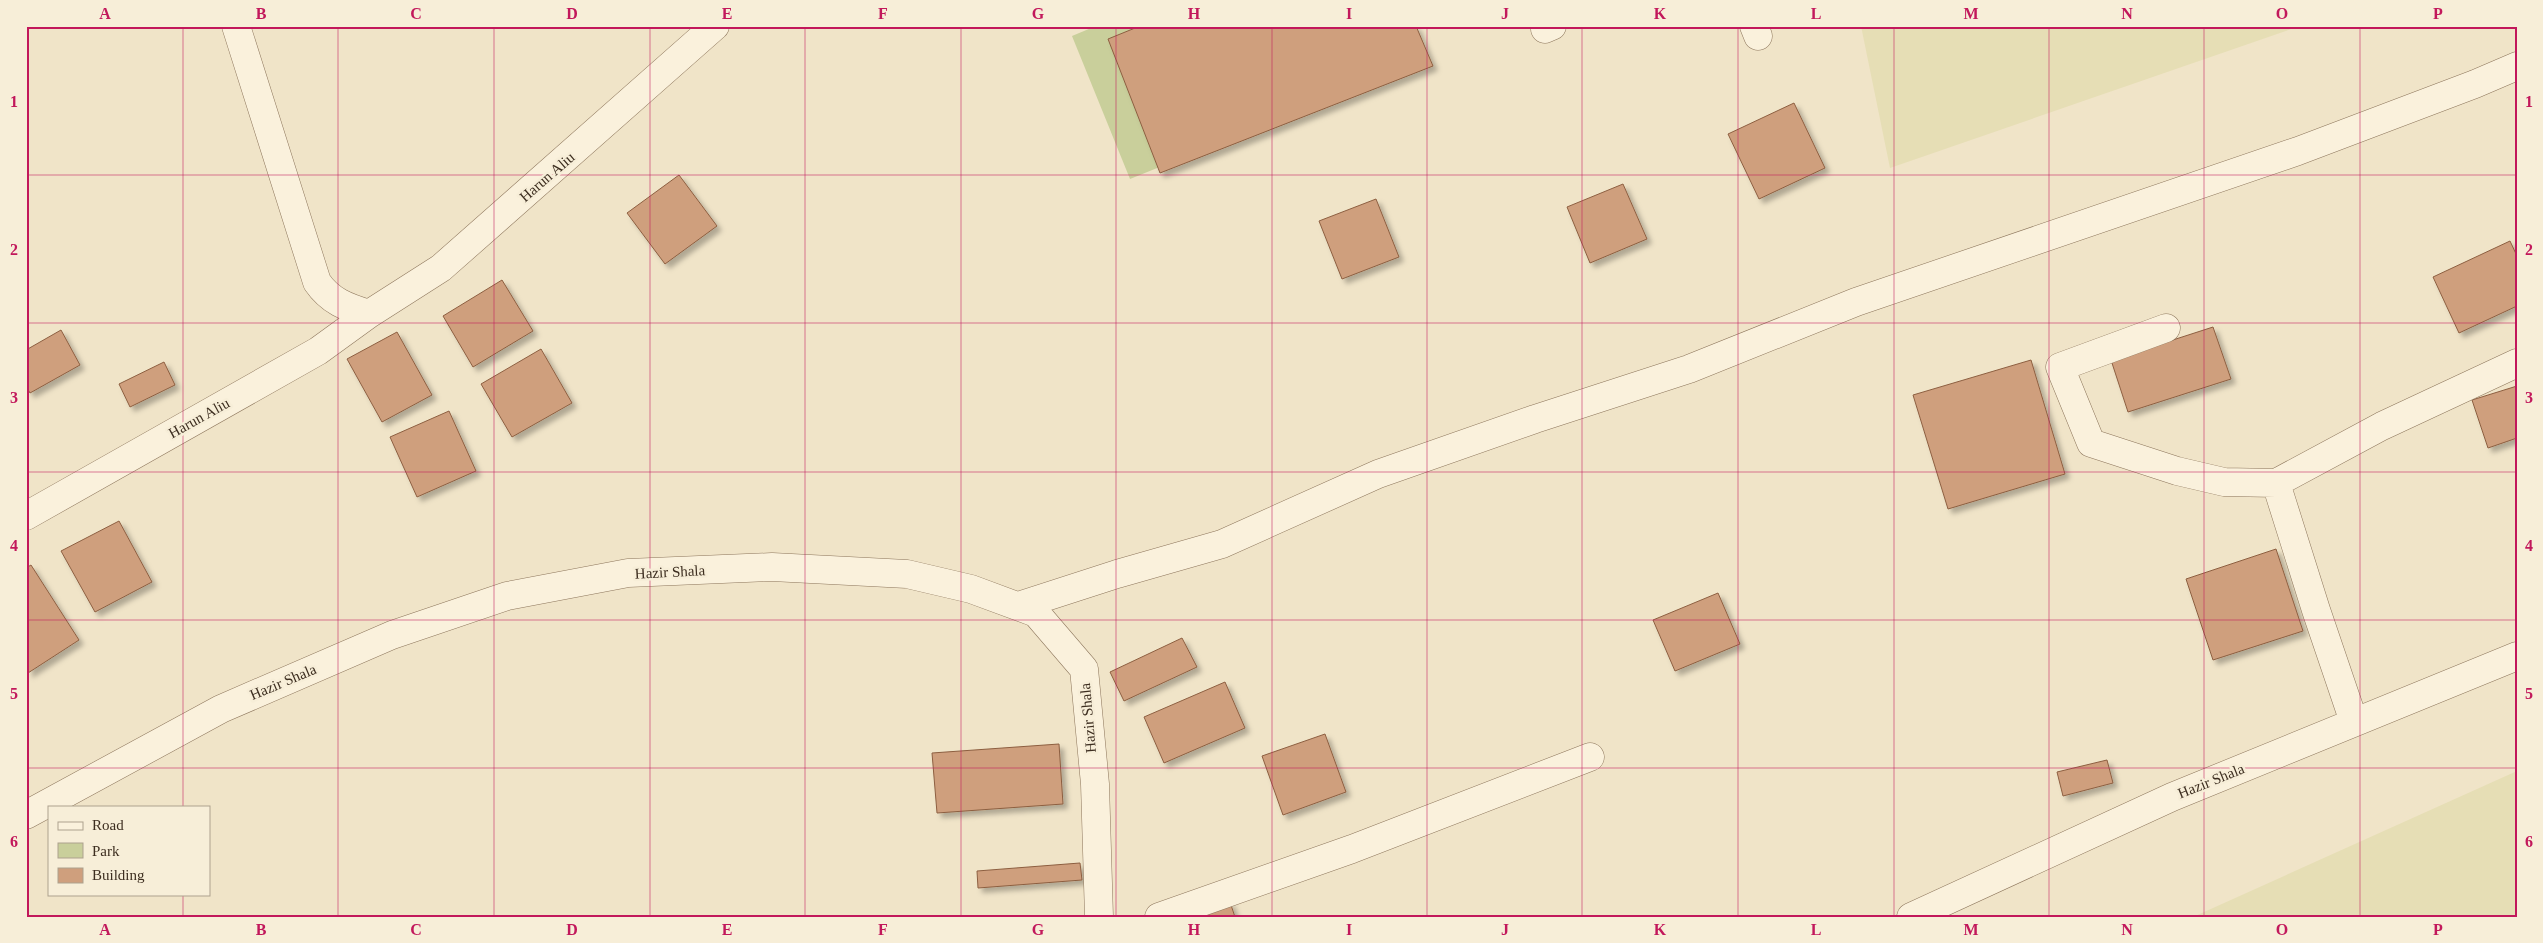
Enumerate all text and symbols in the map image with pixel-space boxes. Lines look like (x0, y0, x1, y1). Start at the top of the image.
text: A (99, 5, 111, 22)
text: B (256, 5, 267, 22)
text: C (410, 5, 422, 22)
text: D (566, 5, 578, 22)
text: E (722, 5, 732, 22)
text: F (878, 5, 888, 22)
text: G (1032, 5, 1045, 22)
text: H (1188, 5, 1201, 22)
text: I (1346, 5, 1352, 22)
text: J (1501, 5, 1509, 22)
text: K (1654, 5, 1667, 22)
text: L (1811, 5, 1821, 22)
text: M (1963, 5, 1979, 22)
text: N (2121, 5, 2133, 22)
text: O (2276, 5, 2288, 22)
text: P (2433, 5, 2443, 22)
text: 1 (10, 93, 18, 110)
text: 1 (2525, 93, 2533, 110)
street label: Harun Aliu (516, 149, 578, 205)
text: 2 (10, 241, 18, 258)
text: 2 (2525, 241, 2533, 258)
text: 3 (10, 389, 18, 406)
text: 3 (2525, 389, 2533, 406)
street label: Harun Aliu (166, 395, 233, 441)
text: 4 (10, 537, 18, 554)
text: 4 (2525, 537, 2533, 554)
street label: Hazir Shala (634, 562, 706, 582)
street label: Hazir Shala (247, 661, 319, 703)
street label: Hazir Shala (1077, 682, 1099, 754)
text: 5 (10, 685, 18, 702)
text: 5 (2525, 685, 2533, 702)
street label: Hazir Shala (2175, 760, 2247, 802)
legend (48, 806, 210, 896)
text: Road (92, 817, 124, 833)
text: 6 (10, 833, 18, 850)
text: 6 (2525, 833, 2533, 850)
text: Park (92, 843, 120, 859)
text: Building (92, 867, 145, 883)
text: A (99, 921, 111, 938)
text: B (256, 921, 267, 938)
text: C (410, 921, 422, 938)
text: D (566, 921, 578, 938)
text: E (722, 921, 732, 938)
text: F (878, 921, 888, 938)
text: G (1032, 921, 1045, 938)
text: H (1188, 921, 1201, 938)
text: I (1346, 921, 1352, 938)
text: J (1501, 921, 1509, 938)
text: K (1654, 921, 1667, 938)
text: L (1811, 921, 1821, 938)
text: M (1963, 921, 1979, 938)
text: N (2121, 921, 2133, 938)
text: O (2276, 921, 2288, 938)
text: P (2433, 921, 2443, 938)

